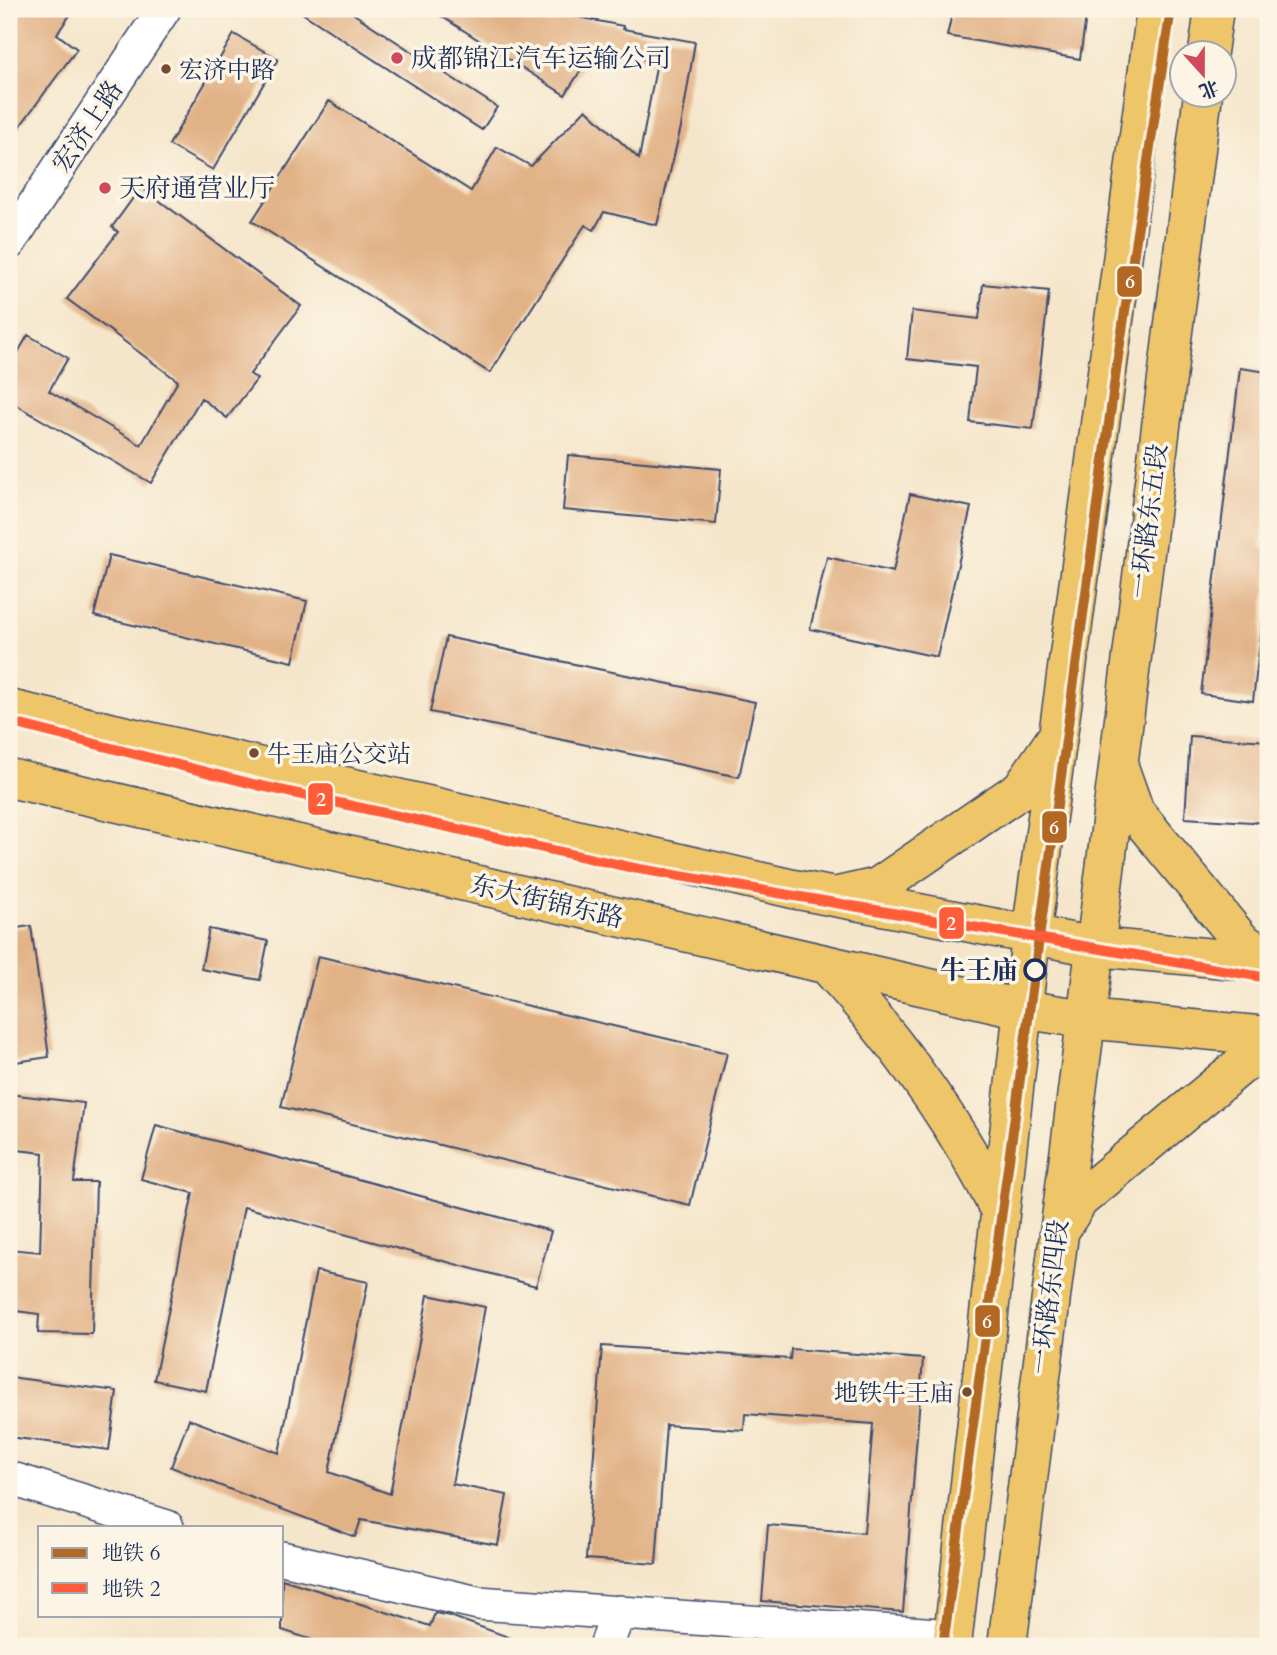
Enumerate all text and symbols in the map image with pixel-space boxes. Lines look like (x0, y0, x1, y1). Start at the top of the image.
north arrow (1168, 38, 1238, 108)
place label: 成都锦江汽车运输公司 (411, 41, 671, 76)
marker: 成都锦江汽车运输公司 (389, 50, 405, 66)
place label: 宏济中路 (179, 54, 275, 87)
marker: 宏济中路 (159, 62, 173, 76)
street label: 宏济上路 (44, 73, 131, 179)
text: 北 (1195, 73, 1222, 104)
place label: 天府通营业厅 (119, 171, 275, 206)
marker: 天府通营业厅 (97, 180, 113, 196)
line badge: 6 (1116, 265, 1143, 298)
text: 6 (1125, 269, 1135, 295)
street label: 一环路东五段 (1122, 442, 1175, 601)
place label: 牛王庙公交站 (267, 738, 411, 771)
marker: 牛王庙公交站 (247, 746, 261, 760)
line badge: 2 (307, 782, 334, 816)
text: 2 (316, 787, 326, 813)
line badge: 6 (1041, 810, 1068, 844)
text: 6 (1049, 815, 1059, 841)
street label: 东大街锦东路 (467, 867, 627, 936)
line badge: 2 (938, 906, 965, 940)
text: 2 (946, 911, 956, 937)
place label: 牛王庙 (940, 953, 1018, 988)
marker: 牛王庙 (1024, 959, 1046, 981)
street label: 一环路东四段 (1023, 1218, 1076, 1377)
line badge: 6 (974, 1304, 1001, 1338)
text: 6 (982, 1309, 992, 1335)
place label: 地铁牛王庙 (834, 1377, 954, 1410)
marker: 地铁牛王庙 (960, 1385, 974, 1399)
legend (38, 1526, 284, 1616)
text: 地铁 6 (102, 1539, 160, 1568)
text: 地铁 2 (102, 1575, 161, 1604)

